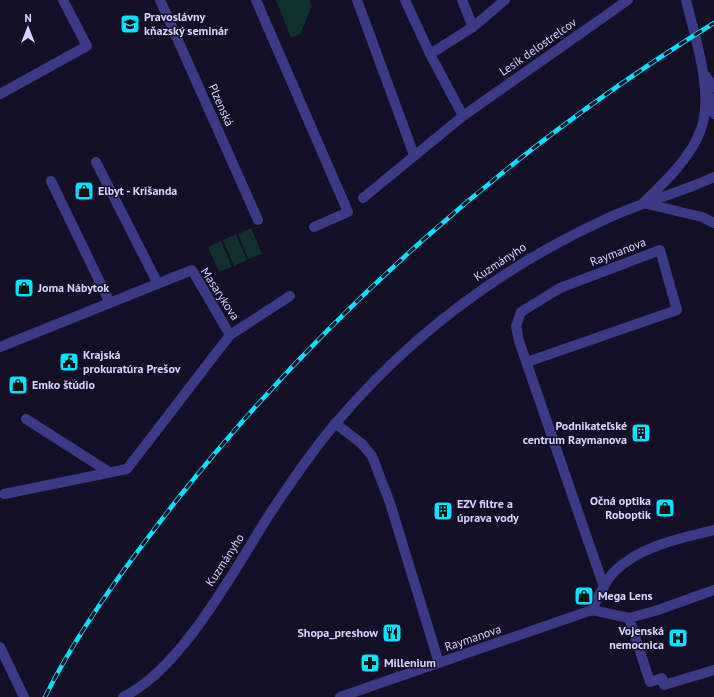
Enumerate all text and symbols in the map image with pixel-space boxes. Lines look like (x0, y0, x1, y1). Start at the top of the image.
north arrow (8, 8, 48, 48)
place label: Pravoslávny kňazský seminár (144, 9, 229, 38)
text: N (24, 11, 32, 25)
school or university icon: Pravoslávny kňazský seminár (119, 13, 141, 35)
street label: Lesík delostrelcov (496, 14, 579, 79)
street label: Plzenská (205, 81, 237, 128)
shop icon: Elbyt - Krišanda (73, 180, 95, 202)
place label: Elbyt - Krišanda (98, 183, 177, 198)
street label: Raymanova (588, 234, 648, 269)
street label: Kuzmányho (471, 239, 529, 284)
street label: Masarykova (198, 265, 243, 323)
shop icon: Joma Nábytok (13, 277, 35, 299)
place label: Joma Nábytok (37, 280, 109, 295)
place label: Krajská prokuratúra Prešov (83, 347, 181, 376)
public building icon: Krajská prokuratúra Prešov (58, 351, 80, 373)
shop icon: Emko štúdio (7, 374, 29, 396)
place label: Emko štúdio (32, 377, 96, 392)
place label: Podnikateľské centrum Raymanova (523, 418, 627, 447)
building icon: Podnikateľské centrum Raymanova (630, 422, 652, 444)
place label: Očná optika Roboptik (590, 493, 651, 522)
place label: EZV filtre a úprava vody (457, 496, 519, 525)
shop icon: Očná optika Roboptik (654, 497, 676, 519)
building icon: EZV filtre a úprava vody (432, 500, 454, 522)
street label: Kuzmányho (202, 531, 247, 589)
shop icon: Mega Lens (573, 585, 595, 607)
place label: Mega Lens (598, 588, 653, 603)
street label: Raymanova (443, 621, 503, 654)
restaurant icon: Shopa_preshow (381, 622, 403, 644)
place label: Vojenská nemocnica (609, 623, 664, 652)
place label: Shopa_preshow (298, 625, 378, 640)
hospital icon: Vojenská nemocnica (667, 627, 689, 649)
pharmacy icon: Millenium (359, 652, 381, 674)
place label: Millenium (384, 655, 436, 670)

